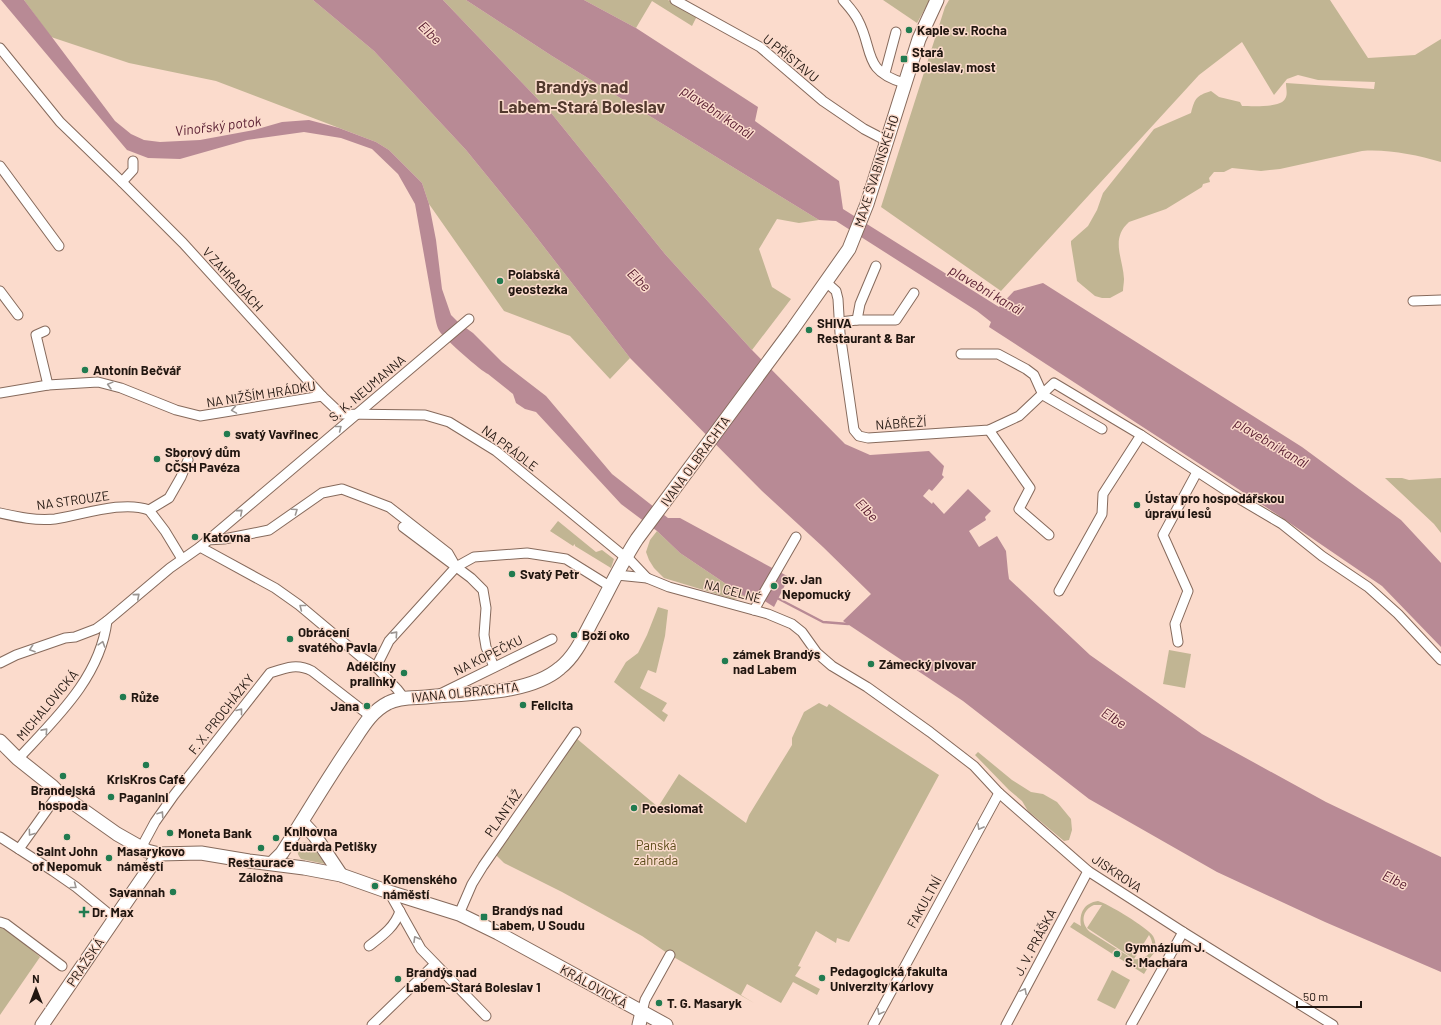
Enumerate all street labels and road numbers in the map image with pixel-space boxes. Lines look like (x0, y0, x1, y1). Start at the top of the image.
street label: U PŘÍSTAVU (760, 31, 822, 85)
street label: MAXE ŠVABINSKÉHO (850, 113, 902, 229)
street label: V ZAHRADÁCH (199, 244, 267, 314)
street label: S. K. NEUMANNA (325, 351, 409, 425)
street label: NA NIŽŠÍM HRÁDKU (205, 377, 317, 411)
street label: IVANA OLBRACHTA (657, 413, 733, 509)
street label: NÁBŘEŽÍ (875, 413, 927, 433)
street label: NA PRÁDLE (479, 422, 542, 475)
street label: NA STROUZE (36, 487, 111, 513)
street label: NA CELNÉ (702, 576, 764, 606)
street label: NA KOPEČKU (451, 631, 525, 679)
street label: MICHALOVICKÁ (13, 666, 81, 744)
street label: F. X. PROCHÁZKY (185, 671, 257, 757)
street label: IVANA OLBRACHTA (411, 678, 520, 706)
street label: PLANTÁŽ (481, 786, 525, 840)
street label: JISKROVA (1089, 851, 1145, 896)
street label: FAKULTNÍ (903, 873, 945, 931)
street label: J. V. PRÁŠKA (1011, 906, 1059, 978)
street label: PRAŽSKÁ (63, 935, 107, 989)
street label: KRÁLOVICKÁ (557, 961, 631, 1011)

